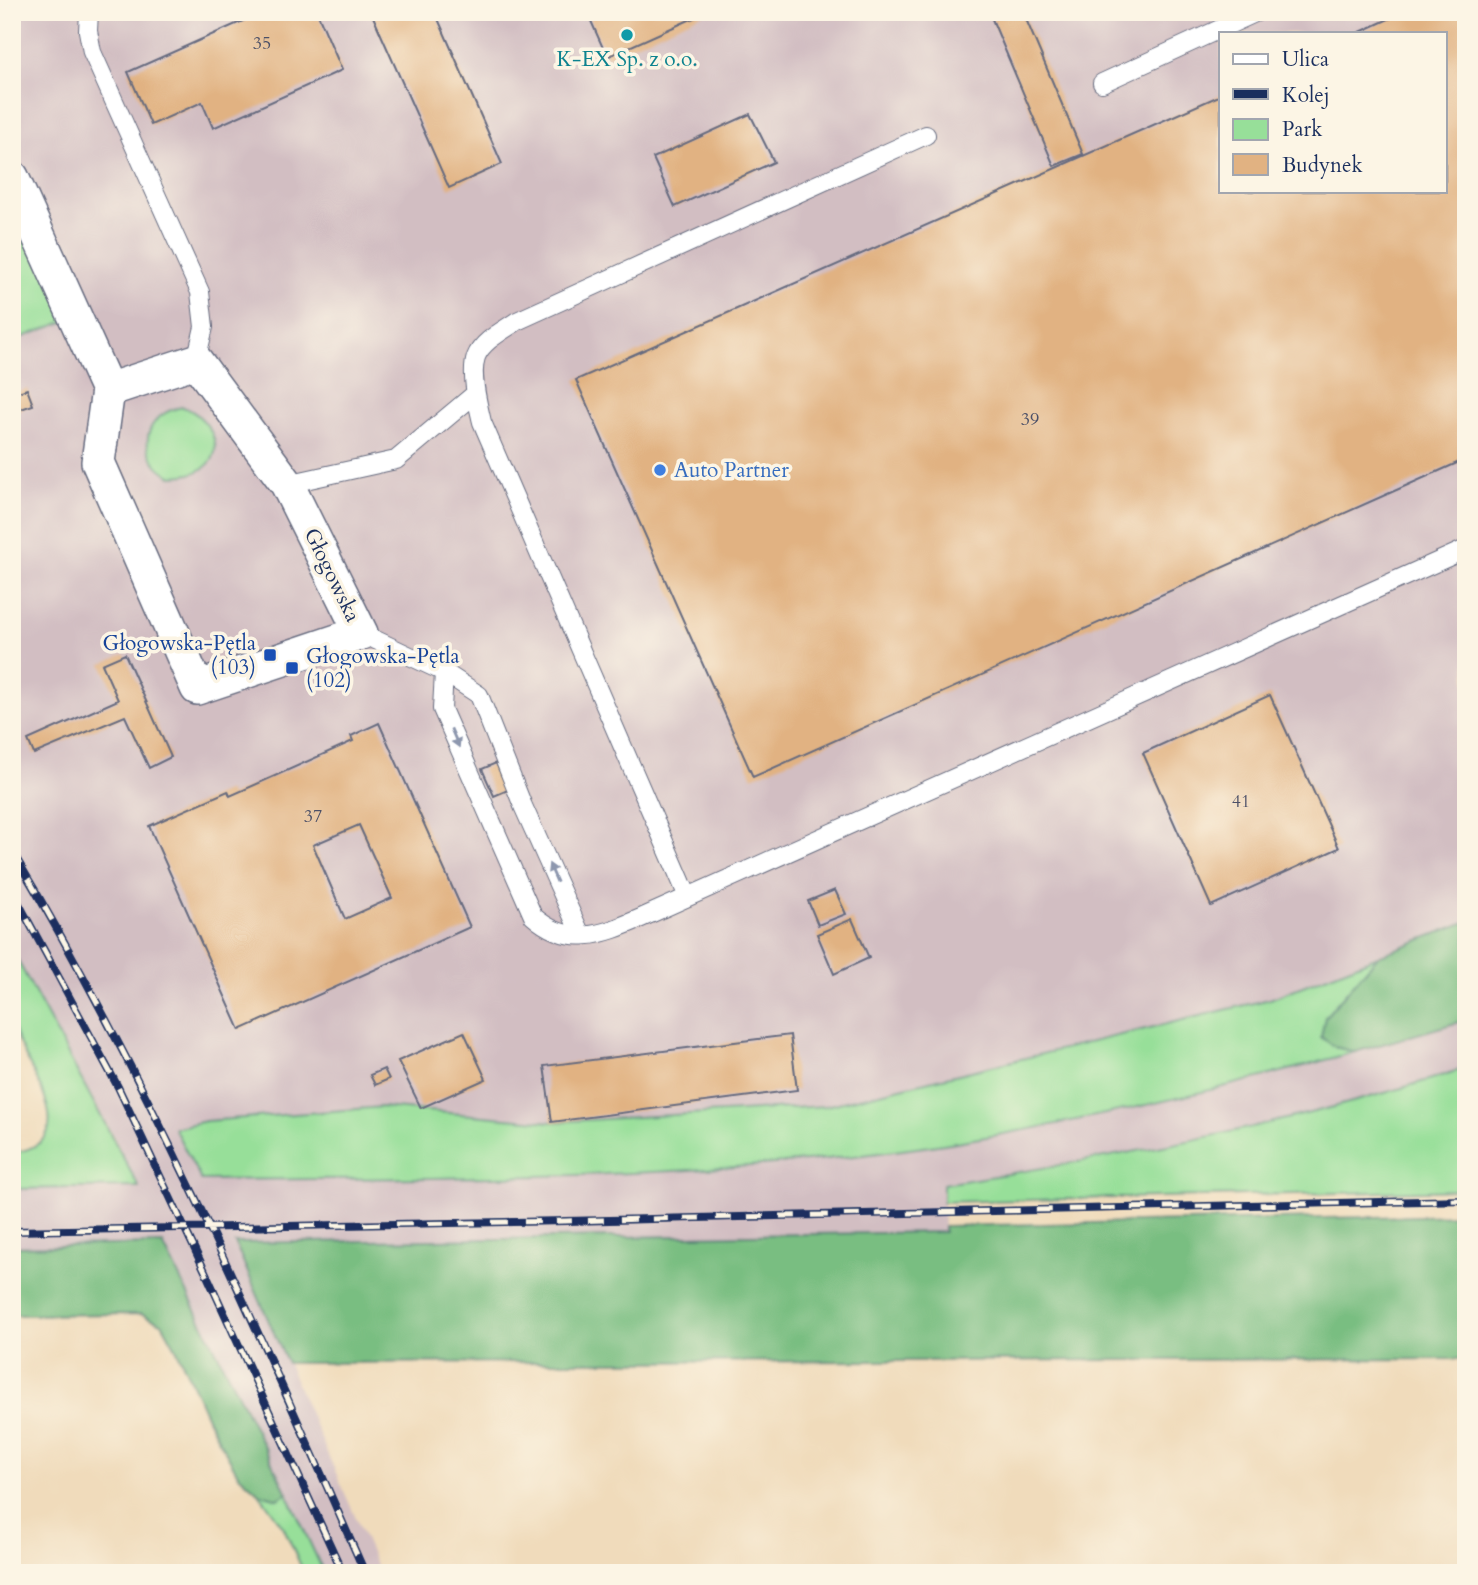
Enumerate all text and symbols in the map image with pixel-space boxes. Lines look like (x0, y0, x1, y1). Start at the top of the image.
marker: K-EX Sp. z o.o. (619, 27, 635, 43)
house number: 35 (253, 31, 271, 56)
legend (1219, 32, 1446, 192)
place label: K-EX Sp. z o.o. (556, 45, 698, 74)
text: Ulica (1282, 45, 1329, 74)
text: Kolej (1282, 81, 1330, 110)
text: Park (1282, 115, 1323, 144)
text: Budynek (1282, 151, 1364, 180)
house number: 39 (1021, 407, 1039, 432)
place label: Auto Partner (674, 456, 789, 485)
marker: Auto Partner (652, 462, 668, 478)
street label: Głogowska (297, 523, 367, 627)
place label: Głogowska-Pętla (103) (103, 629, 256, 682)
place label: Głogowska-Pętla (102) (306, 642, 459, 695)
marker: Głogowska-Pętla (103) (262, 647, 278, 663)
marker: Głogowska-Pętla (102) (284, 660, 300, 676)
one-way arrow (449, 728, 461, 748)
house number: 41 (1232, 789, 1250, 814)
house number: 37 (304, 804, 322, 829)
one-way arrow (547, 863, 559, 883)

